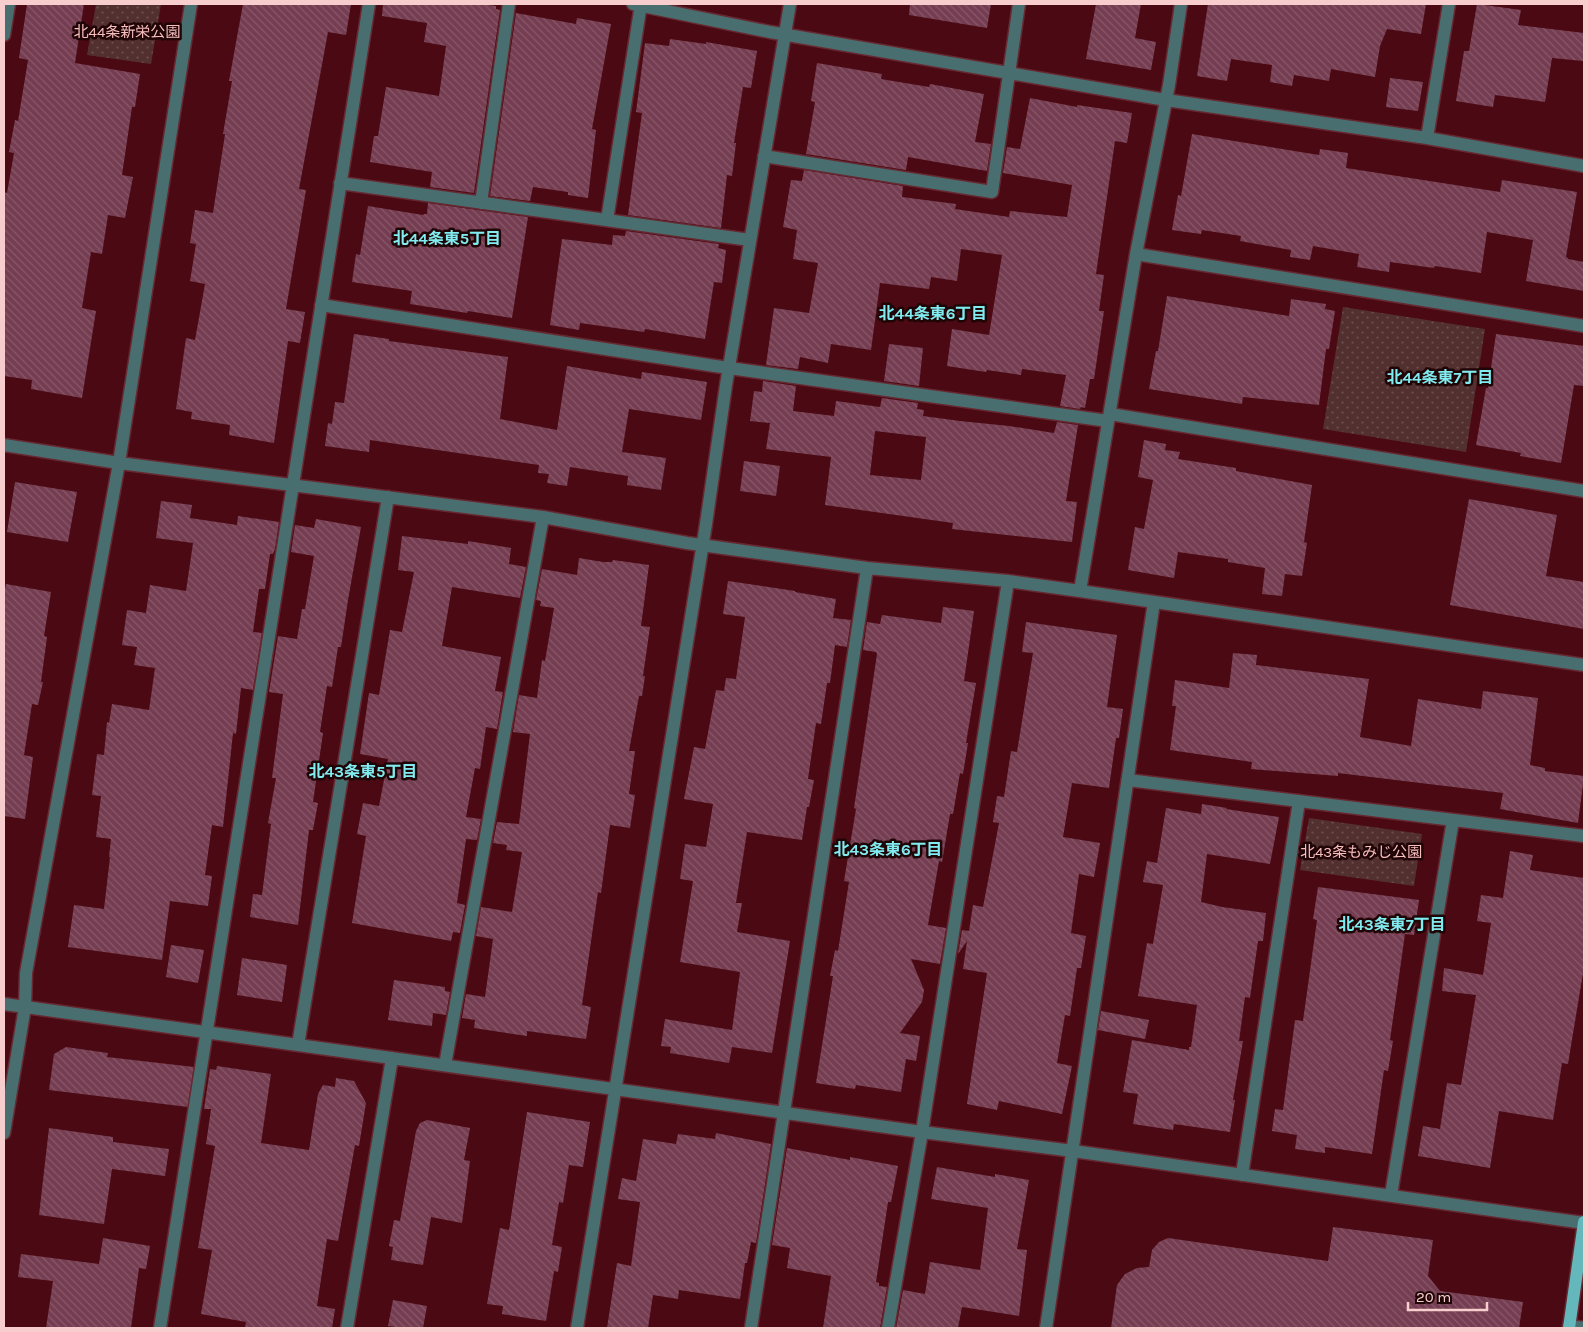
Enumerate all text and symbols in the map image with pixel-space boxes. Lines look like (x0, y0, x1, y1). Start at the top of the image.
park label: 北44条新栄公園 (74, 23, 180, 41)
district label: 北44条東5丁目 (393, 229, 501, 248)
district label: 北44条東6丁目 (879, 304, 987, 323)
district label: 北44条東7丁目 (1387, 368, 1494, 387)
district label: 北43条東5丁目 (309, 762, 417, 781)
district label: 北43条東6丁目 (833, 840, 943, 859)
park label: 北43条もみじ公園 (1300, 843, 1422, 861)
district label: 北43条東7丁目 (1338, 915, 1446, 934)
scale bar (1408, 1280, 1487, 1312)
text: 20 m (1416, 1288, 1451, 1306)

